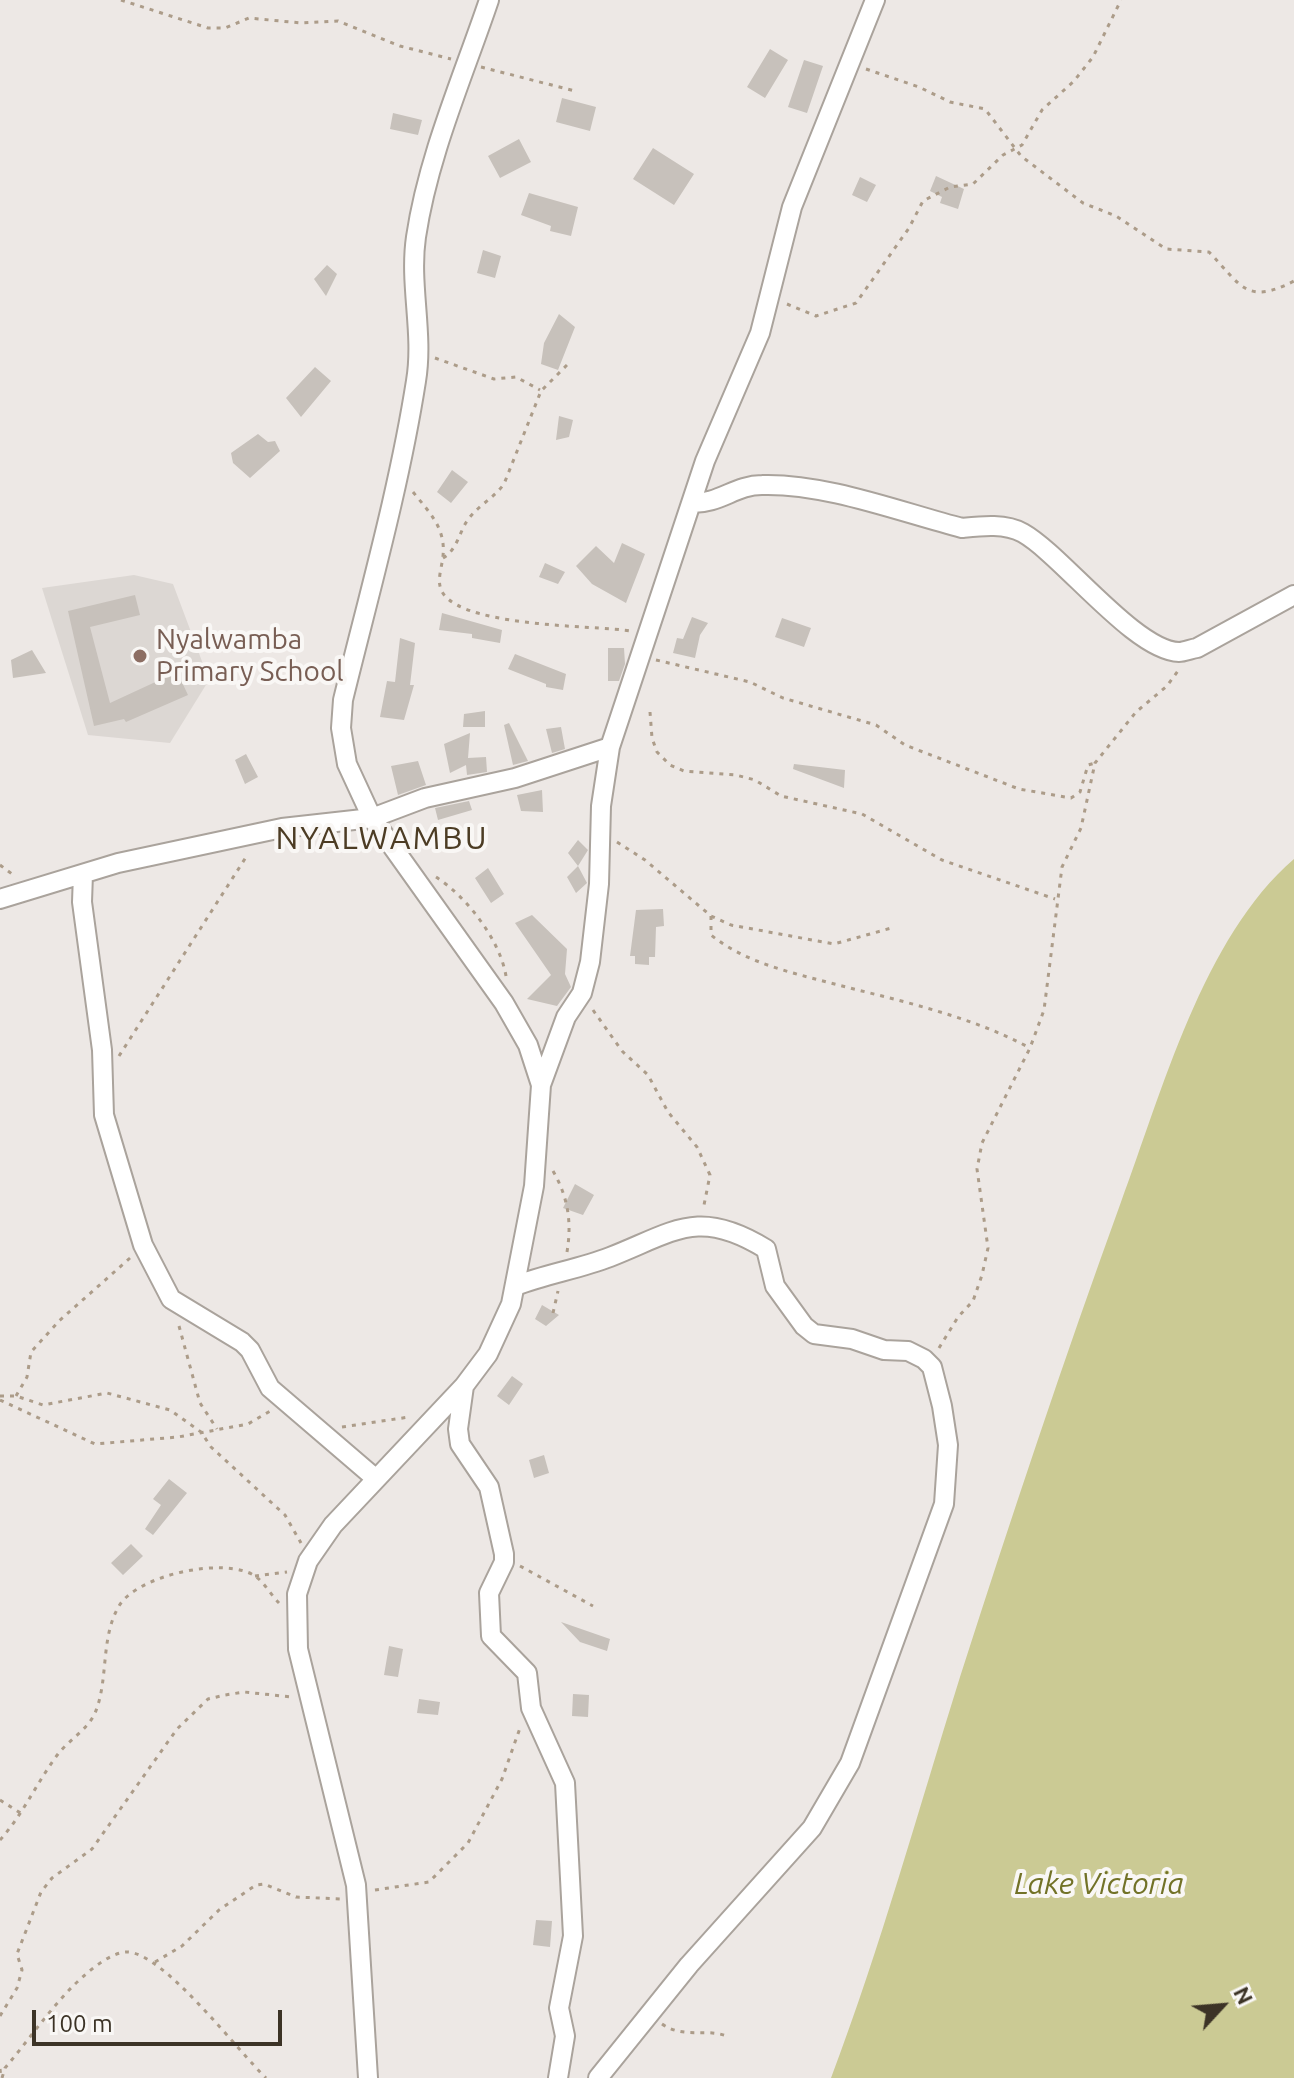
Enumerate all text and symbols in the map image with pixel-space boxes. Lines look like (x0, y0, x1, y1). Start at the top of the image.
place label: Nyalwamba Primary School (156, 623, 344, 689)
marker: Nyalwamba Primary School (131, 647, 149, 665)
district label: NYALWAMBU (275, 819, 489, 857)
water label: Lake Victoria (1014, 1866, 1184, 1902)
north arrow (1182, 1966, 1262, 2046)
text: N (1229, 1982, 1259, 2008)
scale bar (36, 1994, 286, 2044)
text: 100 m (46, 2010, 113, 2037)

